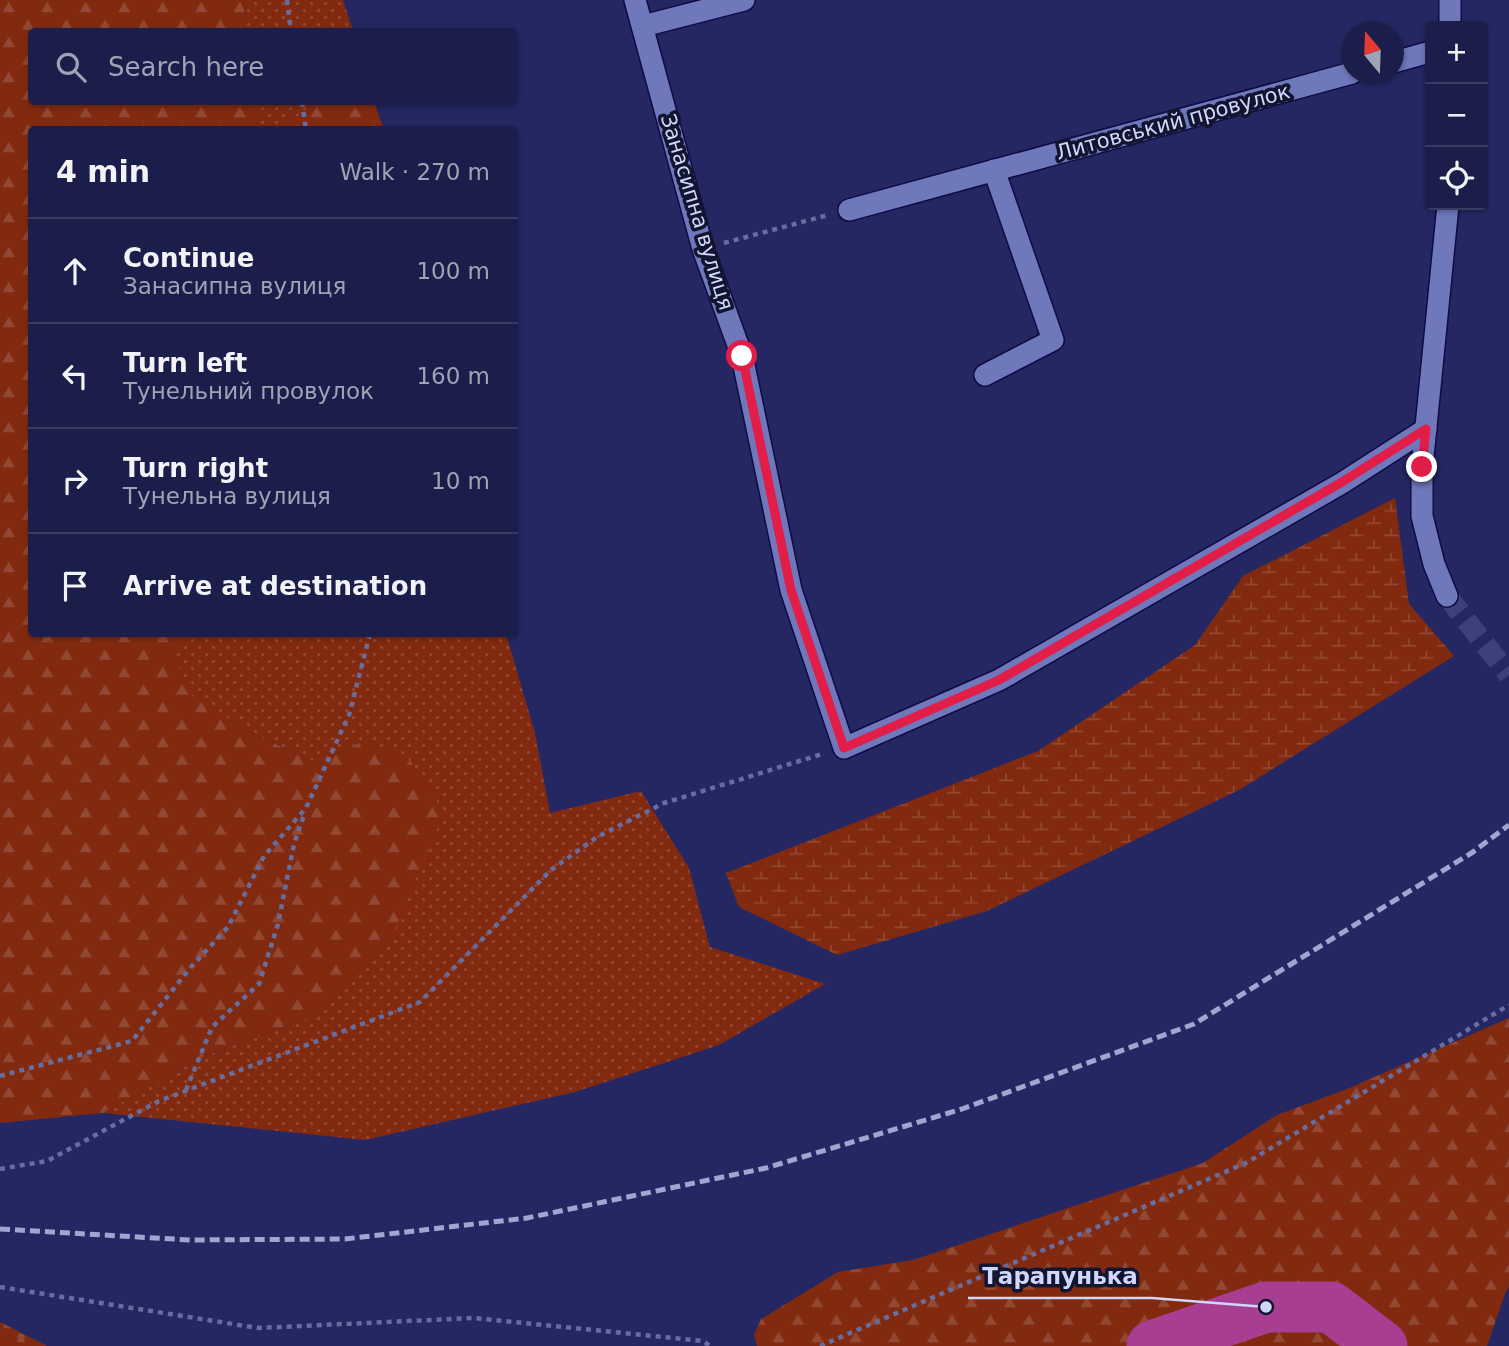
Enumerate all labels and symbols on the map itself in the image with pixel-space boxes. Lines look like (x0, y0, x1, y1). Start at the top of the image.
north arrow (1341, 21, 1404, 84)
street label: Литовський провулок (1053, 79, 1293, 165)
street label: Занасипна вулиця (656, 111, 738, 313)
route start (726, 340, 757, 371)
route end (1406, 451, 1437, 482)
callout: Тарапунька (968, 1254, 1152, 1298)
text: Тарапунька (982, 1263, 1138, 1289)

